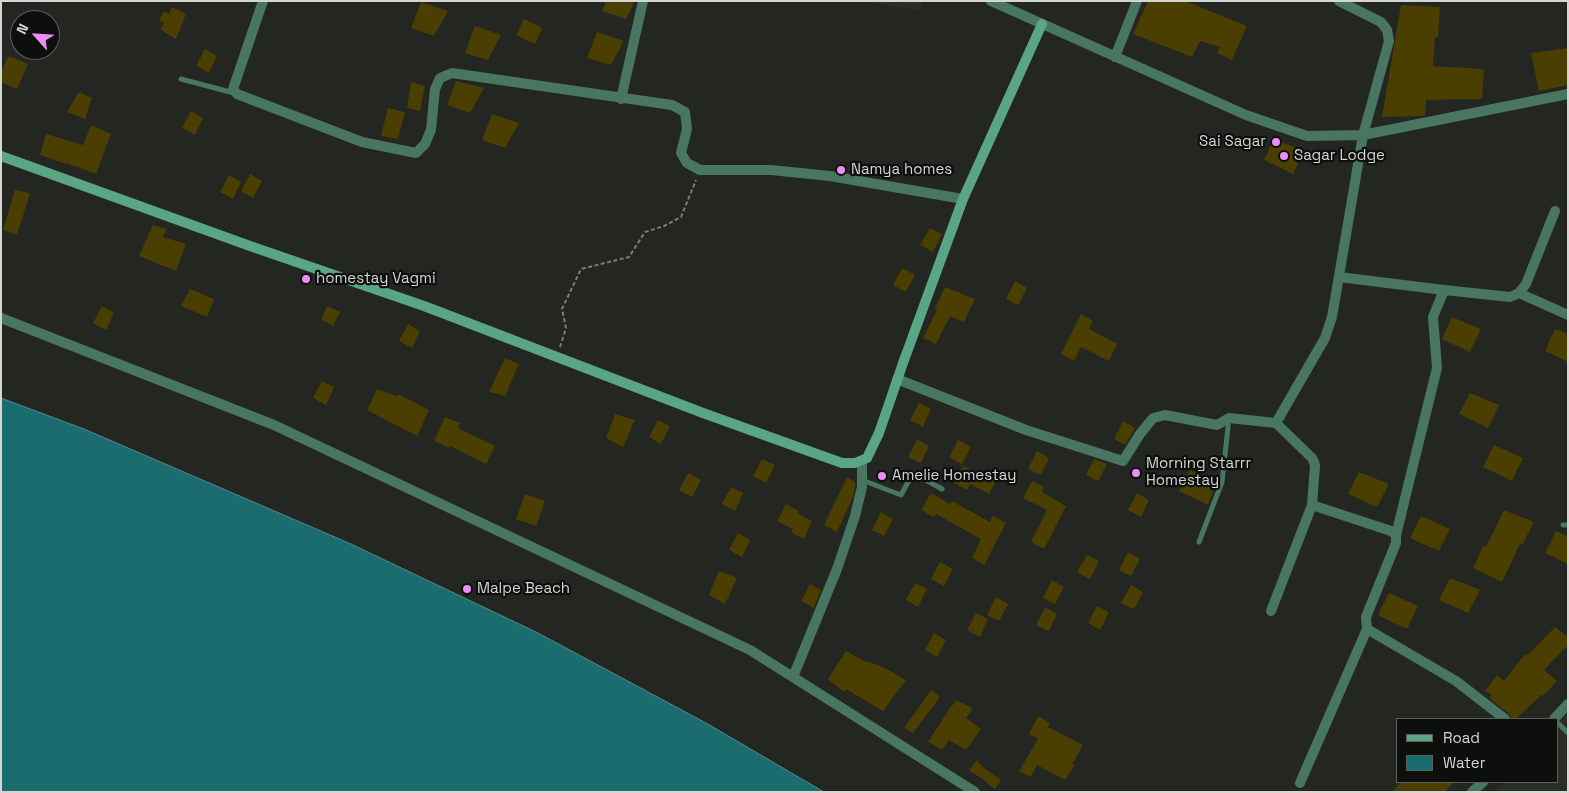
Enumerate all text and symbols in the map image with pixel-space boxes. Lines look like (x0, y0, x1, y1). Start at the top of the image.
north arrow (10, 10, 60, 60)
text: N (12, 21, 33, 37)
place label: Sai Sagar (1199, 133, 1266, 151)
marker: Sai Sagar (1270, 136, 1282, 148)
place label: Sagar Lodge (1294, 147, 1385, 165)
marker: Sagar Lodge (1278, 150, 1290, 162)
place label: Namya homes (851, 161, 952, 179)
marker: Namya homes (835, 164, 847, 176)
place label: homestay Vagmi (316, 270, 436, 288)
marker: homestay Vagmi (300, 273, 312, 285)
place label: Morning Starrr Homestay (1146, 455, 1251, 490)
place label: Amelie Homestay (892, 467, 1016, 485)
marker: Morning Starrr Homestay (1130, 467, 1142, 479)
marker: Amelie Homestay (876, 470, 888, 482)
place label: Malpe Beach (477, 580, 570, 598)
marker: Malpe Beach (461, 583, 473, 595)
legend (1396, 718, 1559, 783)
text: Road (1443, 728, 1480, 747)
text: Water (1443, 753, 1485, 772)

